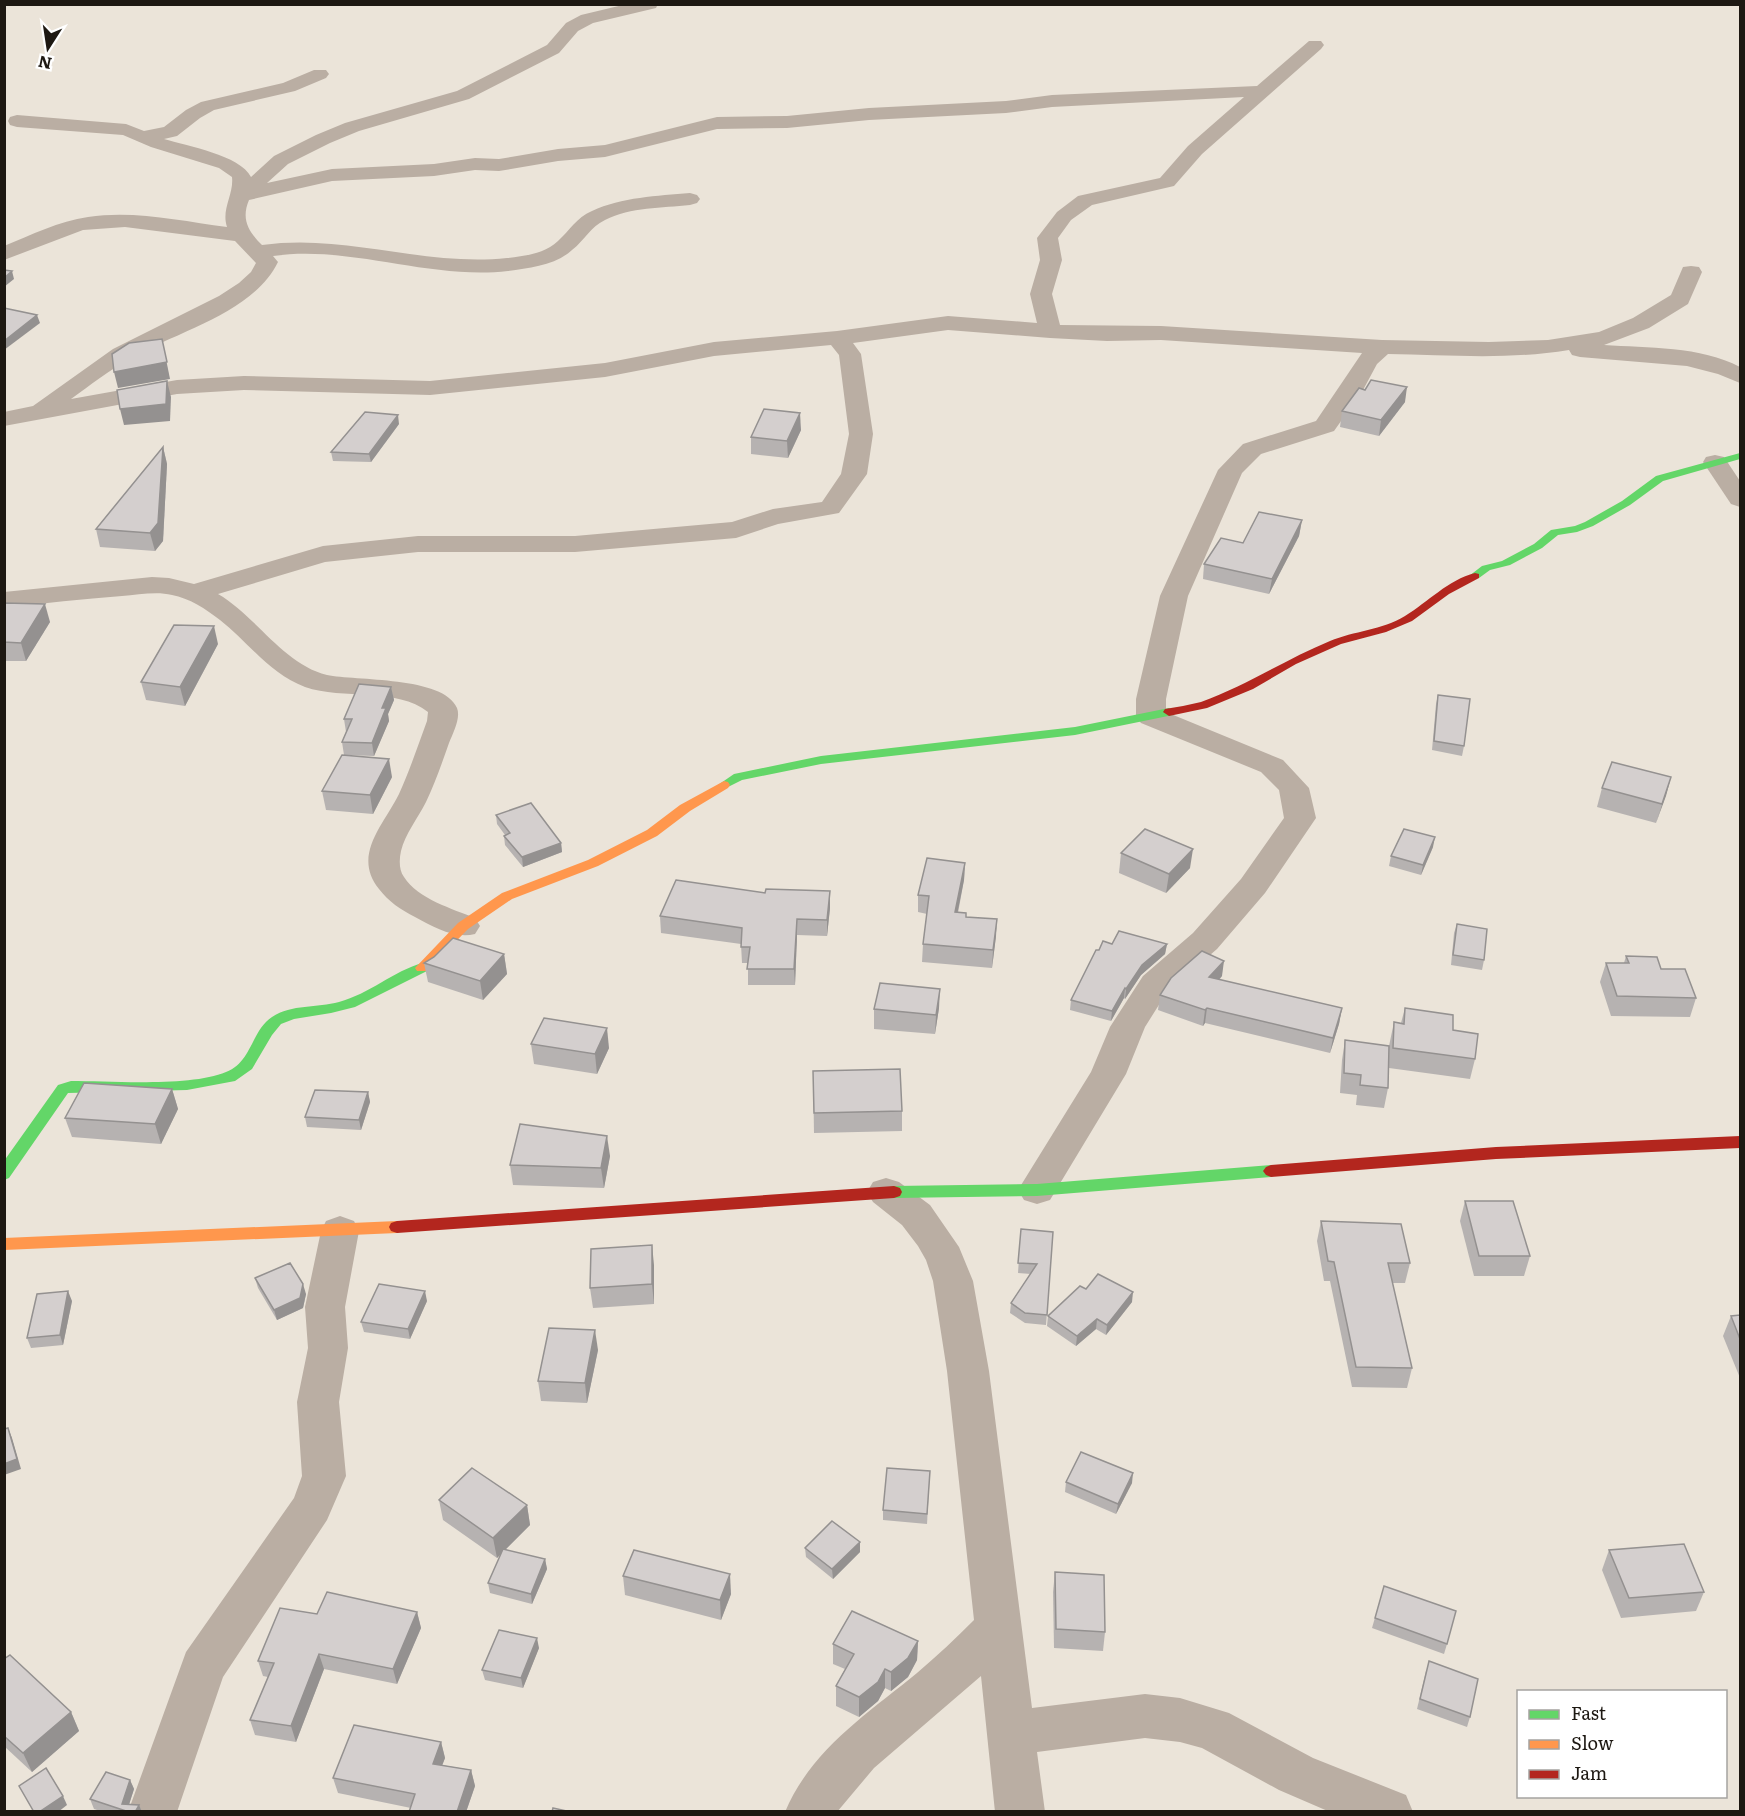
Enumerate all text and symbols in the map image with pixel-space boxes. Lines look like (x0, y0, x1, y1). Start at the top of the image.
north arrow (18, 18, 78, 78)
text: N (36, 51, 54, 77)
legend (1517, 1690, 1727, 1798)
text: Fast (1571, 1699, 1607, 1726)
text: Slow (1571, 1729, 1614, 1756)
text: Jam (1571, 1759, 1607, 1786)

